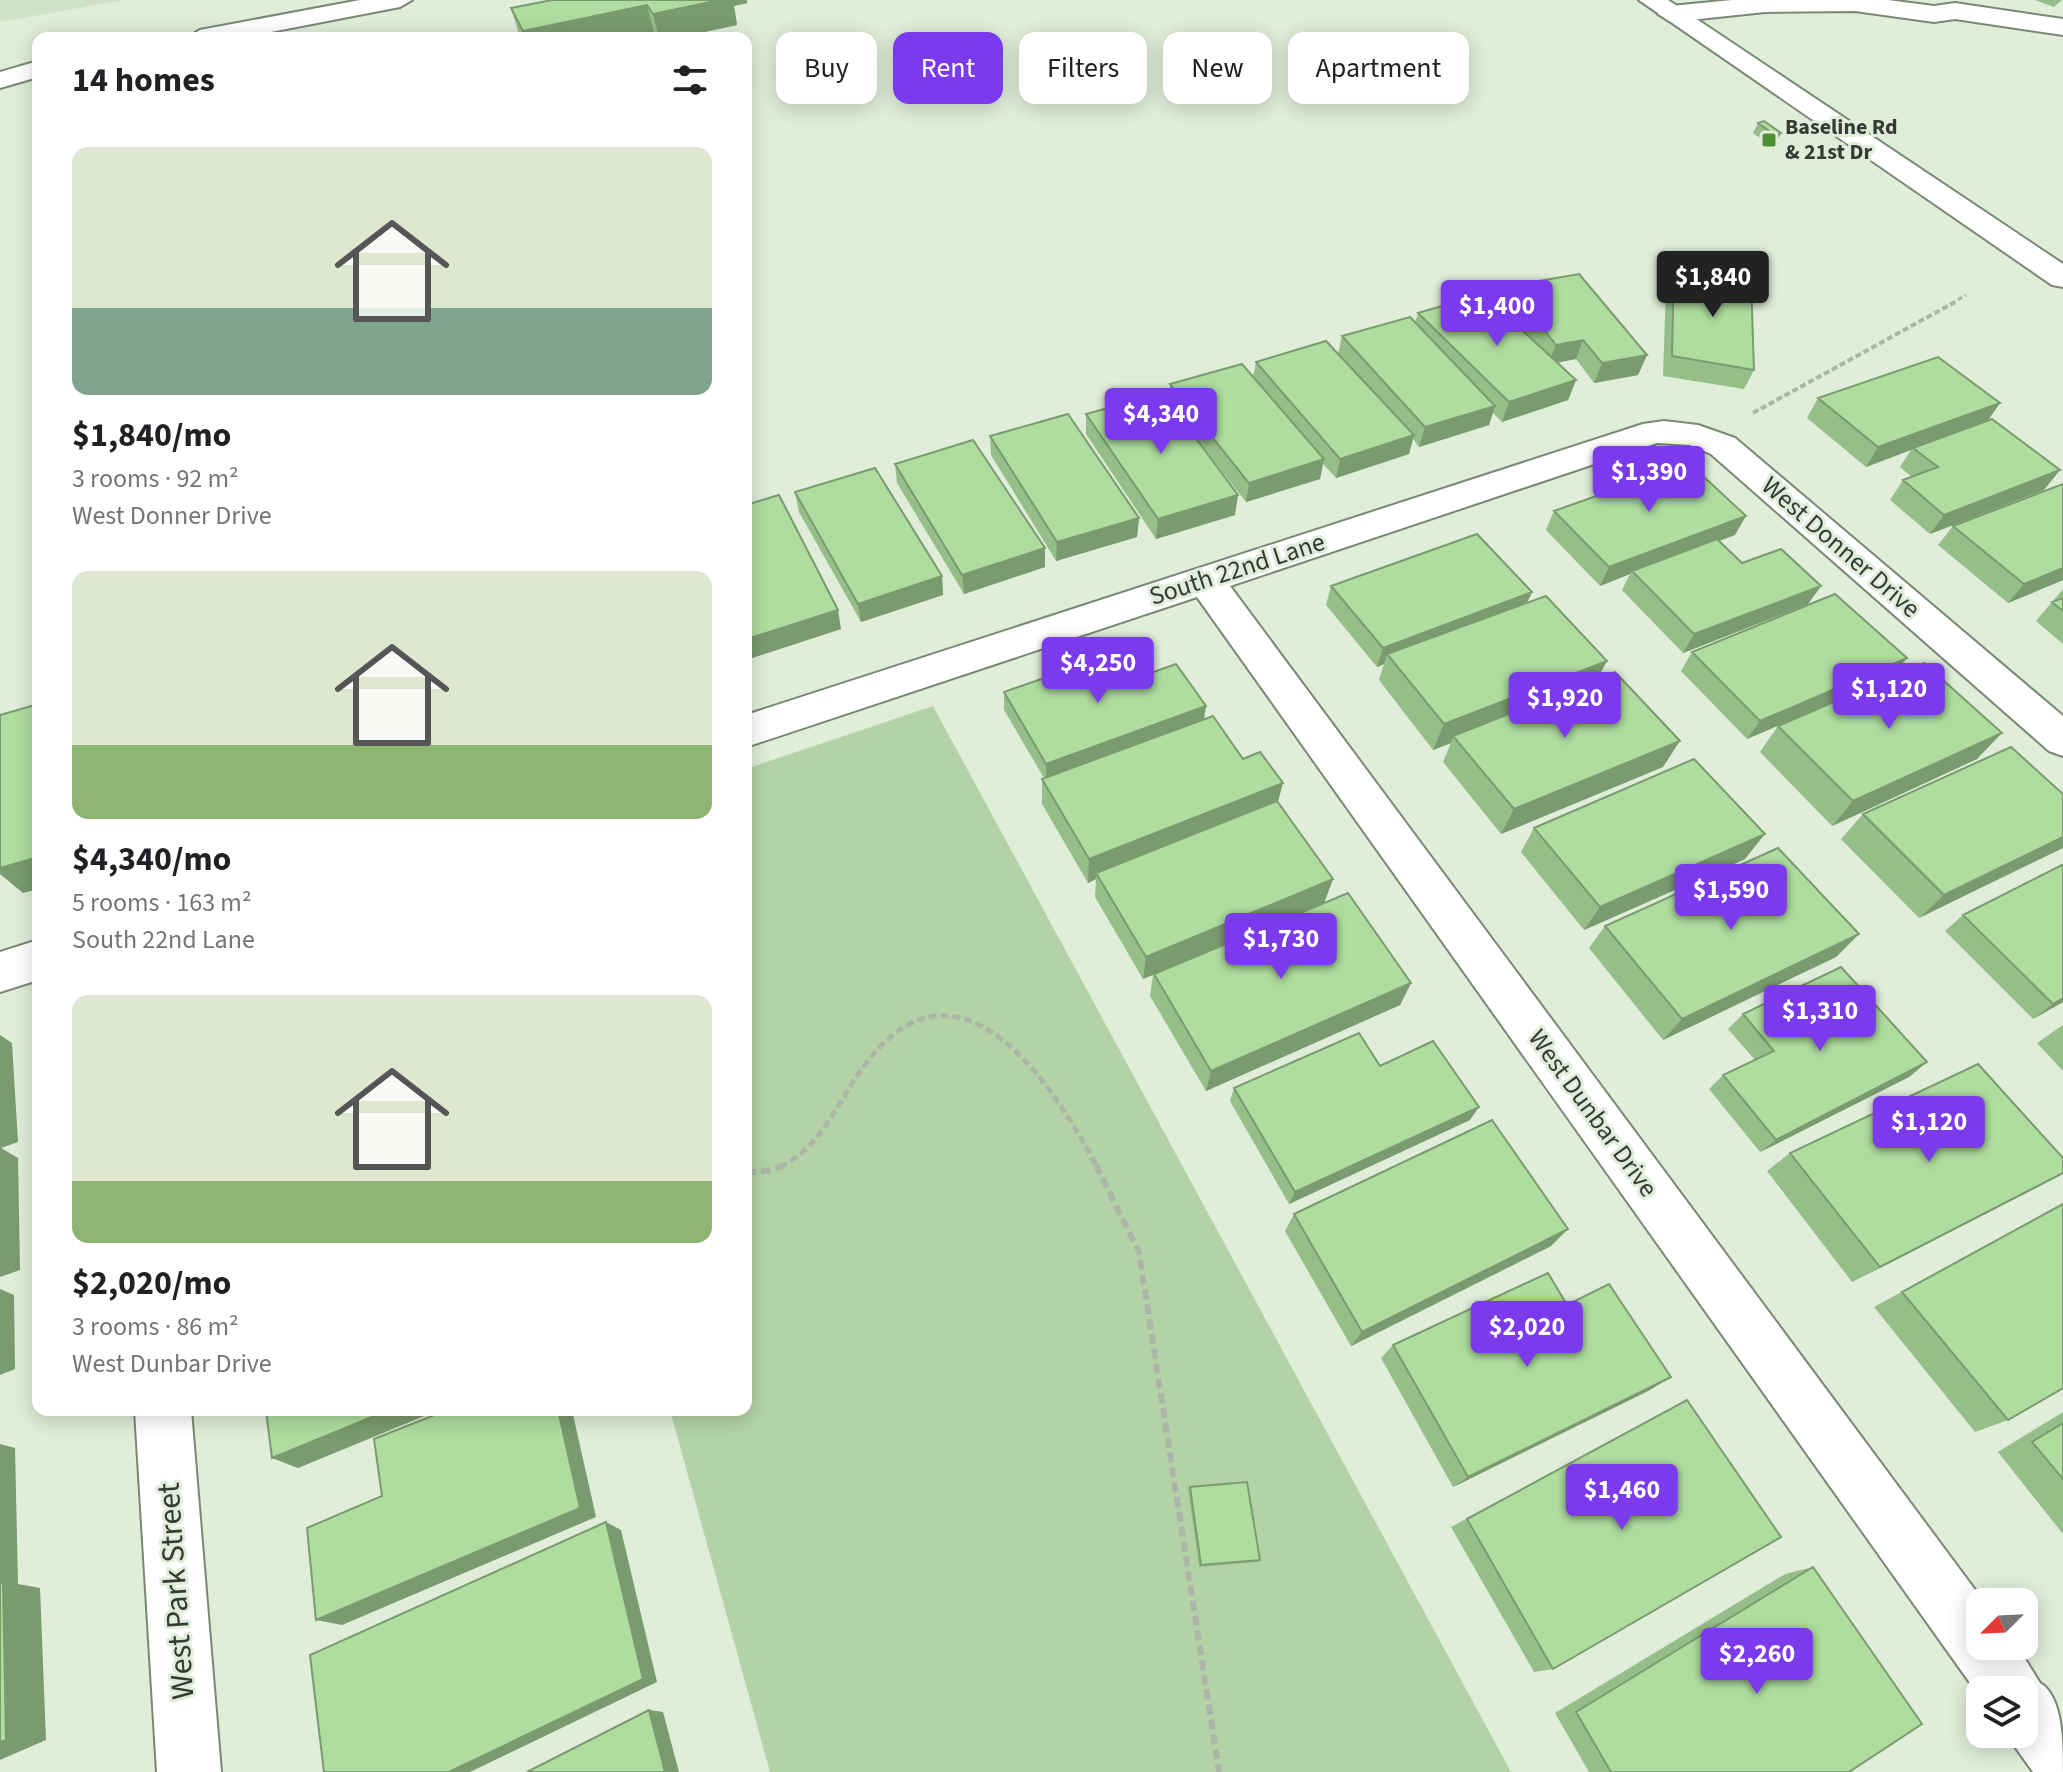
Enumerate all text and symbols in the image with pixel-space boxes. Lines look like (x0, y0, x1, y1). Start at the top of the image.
chip: Buy (776, 32, 877, 104)
chip: Rent (893, 32, 1003, 104)
chip: Filters (1019, 32, 1147, 104)
chip: New (1163, 32, 1272, 104)
chip: Apartment (1288, 32, 1469, 104)
text: 14 homes (72, 56, 215, 105)
icon: filters (668, 58, 712, 102)
place label: Baseline Rd & 21st Dr (1785, 111, 1898, 168)
marker: Baseline Rd & 21st Dr (1760, 131, 1778, 149)
icon: home (320, 199, 464, 343)
pin: $1,840 (1648, 251, 1778, 319)
text: $1,840 (1675, 258, 1751, 295)
pin: $1,400 (1432, 280, 1562, 348)
text: $1,400 (1459, 287, 1535, 324)
pin: $4,340 (1096, 388, 1226, 456)
text: $4,340 (1123, 395, 1199, 432)
text: $1,840/mo (72, 411, 232, 460)
pin: $1,390 (1584, 446, 1714, 514)
text: $1,390 (1611, 453, 1687, 490)
text: 3 rooms · 92 m² (72, 460, 239, 497)
street label: West Donner Drive (1754, 468, 1928, 626)
text: West Donner Drive (72, 497, 272, 534)
street label: South 22nd Lane (1144, 523, 1330, 615)
icon: home (320, 623, 464, 767)
pin: $4,250 (1033, 637, 1163, 705)
text: $4,250 (1060, 644, 1136, 681)
pin: $1,120 (1824, 663, 1954, 731)
text: $1,120 (1851, 670, 1927, 707)
pin: $1,920 (1500, 672, 1630, 740)
text: $1,920 (1527, 679, 1603, 716)
text: $4,340/mo (72, 835, 232, 884)
pin: $1,590 (1666, 864, 1796, 932)
text: $1,590 (1693, 871, 1769, 908)
text: 5 rooms · 163 m² (72, 884, 251, 921)
pin: $1,730 (1216, 913, 1346, 981)
text: $1,730 (1243, 920, 1319, 957)
text: South 22nd Lane (72, 921, 255, 958)
pin: $1,310 (1755, 985, 1885, 1053)
text: $1,310 (1782, 992, 1858, 1029)
street label: West Dunbar Drive (1519, 1021, 1667, 1205)
icon: home (320, 1047, 464, 1191)
pin: $1,120 (1864, 1096, 1994, 1164)
text: $1,120 (1891, 1103, 1967, 1140)
text: $2,020/mo (72, 1259, 232, 1308)
pin: $2,020 (1462, 1301, 1592, 1369)
text: 3 rooms · 86 m² (72, 1308, 239, 1345)
text: $2,020 (1489, 1308, 1565, 1345)
text: West Dunbar Drive (72, 1345, 272, 1382)
pin: $1,460 (1557, 1464, 1687, 1532)
text: $1,460 (1584, 1471, 1660, 1508)
street label: West Park Street (145, 1481, 207, 1701)
north arrow (1966, 1588, 2038, 1660)
map controls (1966, 1588, 2038, 1748)
pin: $2,260 (1692, 1628, 1822, 1696)
text: $2,260 (1719, 1635, 1795, 1672)
button: layers (1966, 1676, 2038, 1748)

